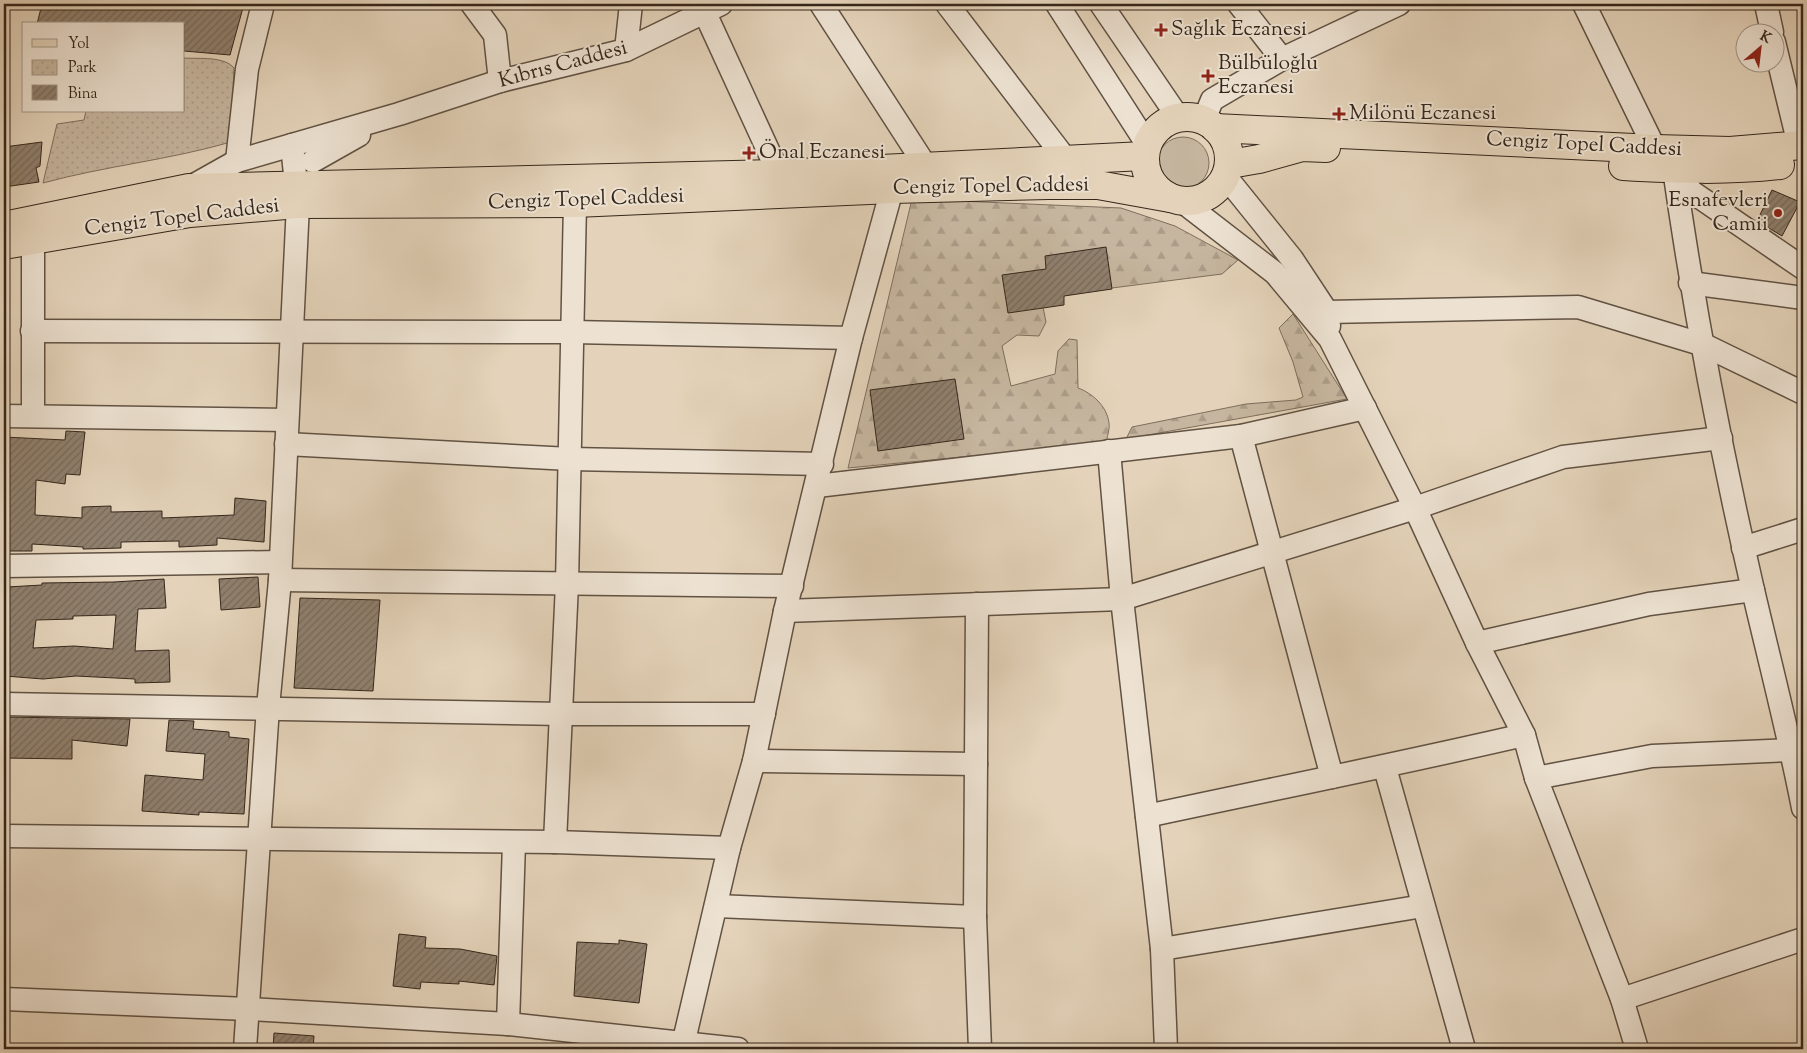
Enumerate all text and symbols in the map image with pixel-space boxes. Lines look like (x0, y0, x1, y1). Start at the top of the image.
place label: Sağlık Eczanesi (1171, 15, 1307, 45)
legend (22, 22, 185, 112)
north arrow (1734, 22, 1784, 72)
marker: Sağlık Eczanesi (1155, 24, 1167, 36)
text: K (1756, 27, 1775, 50)
street label: Kıbrıs Caddesi (495, 33, 631, 97)
text: Yol (68, 34, 90, 55)
place label: Bülbüloğlu Eczanesi (1218, 49, 1318, 103)
text: Park (68, 58, 97, 79)
marker: Bülbüloğlu Eczanesi (1202, 70, 1214, 82)
text: Bina (68, 84, 98, 105)
place label: Milönü Eczanesi (1349, 99, 1496, 129)
marker: Milönü Eczanesi (1333, 108, 1345, 120)
street label: Cengiz Topel Caddesi (1485, 125, 1683, 165)
place label: Önal Eczanesi (759, 138, 885, 168)
marker: Önal Eczanesi (743, 147, 755, 159)
street label: Cengiz Topel Caddesi (893, 170, 1089, 204)
street label: Cengiz Topel Caddesi (487, 182, 685, 218)
place label: Esnafevleri Camii (1669, 186, 1768, 240)
street label: Cengiz Topel Caddesi (83, 191, 281, 245)
marker: Esnafevleri Camii (1772, 207, 1784, 219)

